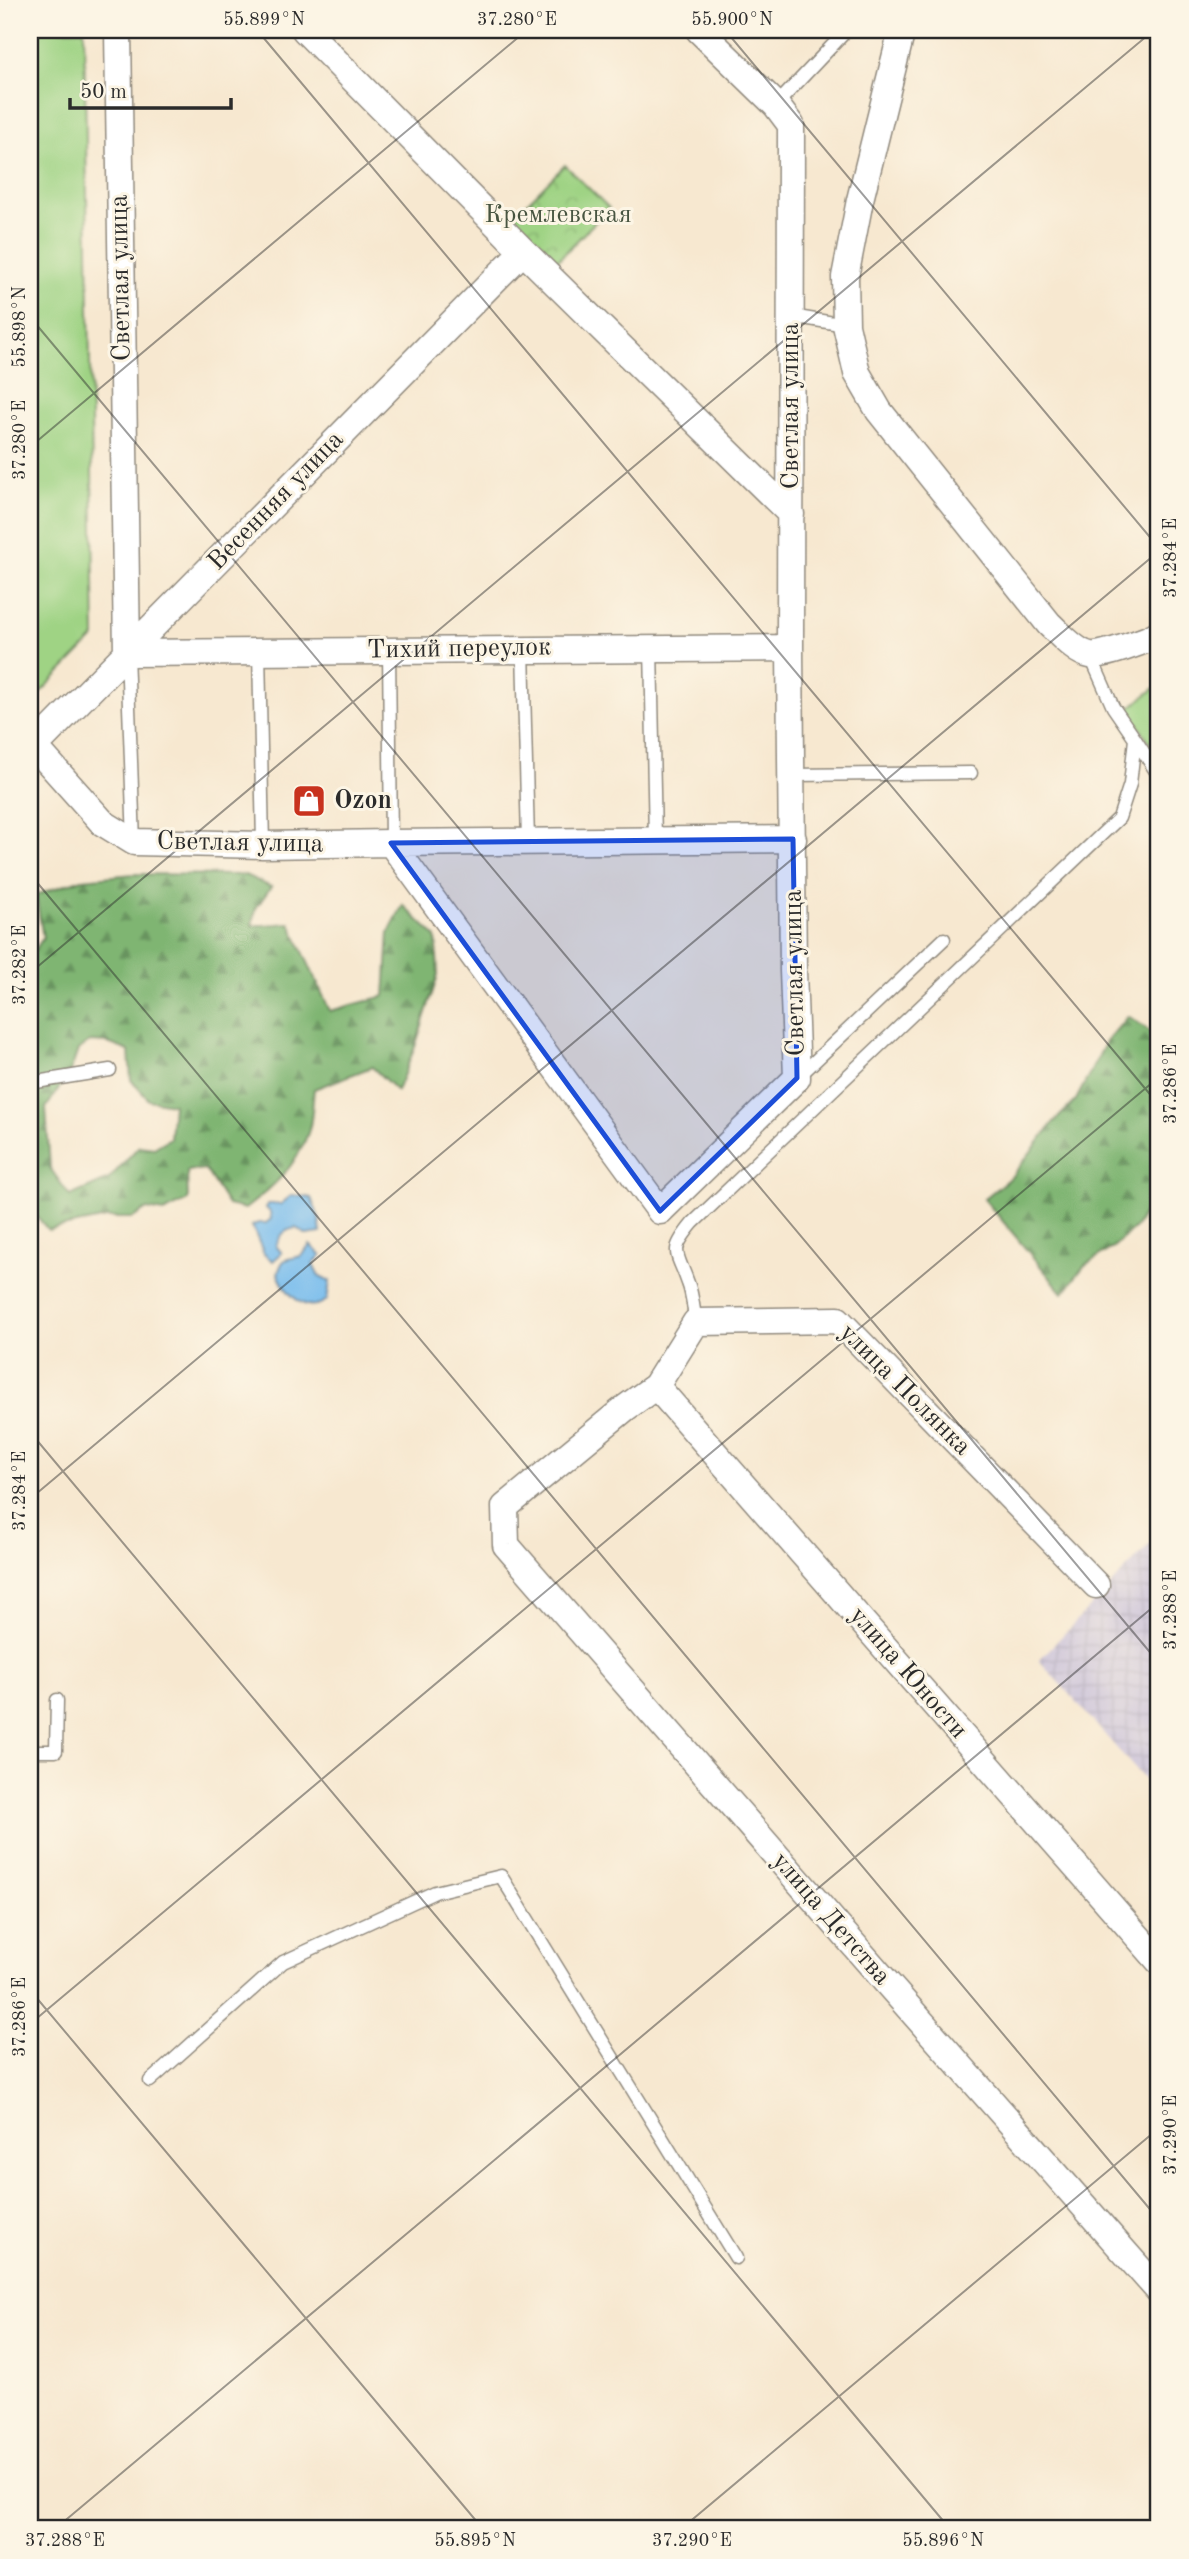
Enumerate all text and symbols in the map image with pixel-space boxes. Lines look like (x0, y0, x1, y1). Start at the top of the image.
text: 55.899°N (223, 11, 305, 29)
text: 37.280°E (477, 11, 557, 29)
text: 55.900°N (691, 11, 773, 29)
scale bar (70, 66, 231, 110)
text: 50 m (80, 82, 127, 103)
street label: Светлая улица (107, 194, 135, 362)
park label: Кремлевская (484, 202, 632, 228)
text: 55.898°N (11, 286, 29, 368)
street label: Светлая улица (778, 322, 804, 489)
text: 37.280°E (11, 400, 29, 480)
street label: Весенняя улица (203, 426, 349, 576)
text: 37.284°E (1162, 518, 1180, 598)
street label: Тихий переулок (367, 634, 551, 664)
shop icon: Ozon (290, 782, 328, 820)
place label: Ozon (334, 788, 392, 814)
street label: Светлая улица (156, 829, 324, 857)
street label: Светлая улица (781, 889, 809, 1057)
text: 37.282°E (11, 925, 29, 1005)
text: 37.286°E (1162, 1044, 1180, 1124)
street label: улица Полянка (834, 1319, 976, 1461)
text: 37.284°E (11, 1451, 29, 1531)
text: 37.288°E (1162, 1570, 1180, 1650)
street label: улица Юности (844, 1602, 972, 1744)
street label: улица Детства (767, 1848, 895, 1990)
text: 37.286°E (11, 1977, 29, 2057)
text: 37.290°E (1162, 2095, 1180, 2175)
text: 37.288°E (25, 2532, 105, 2550)
text: 55.895°N (434, 2532, 516, 2550)
text: 37.290°E (652, 2532, 732, 2550)
text: 55.896°N (902, 2532, 984, 2550)

